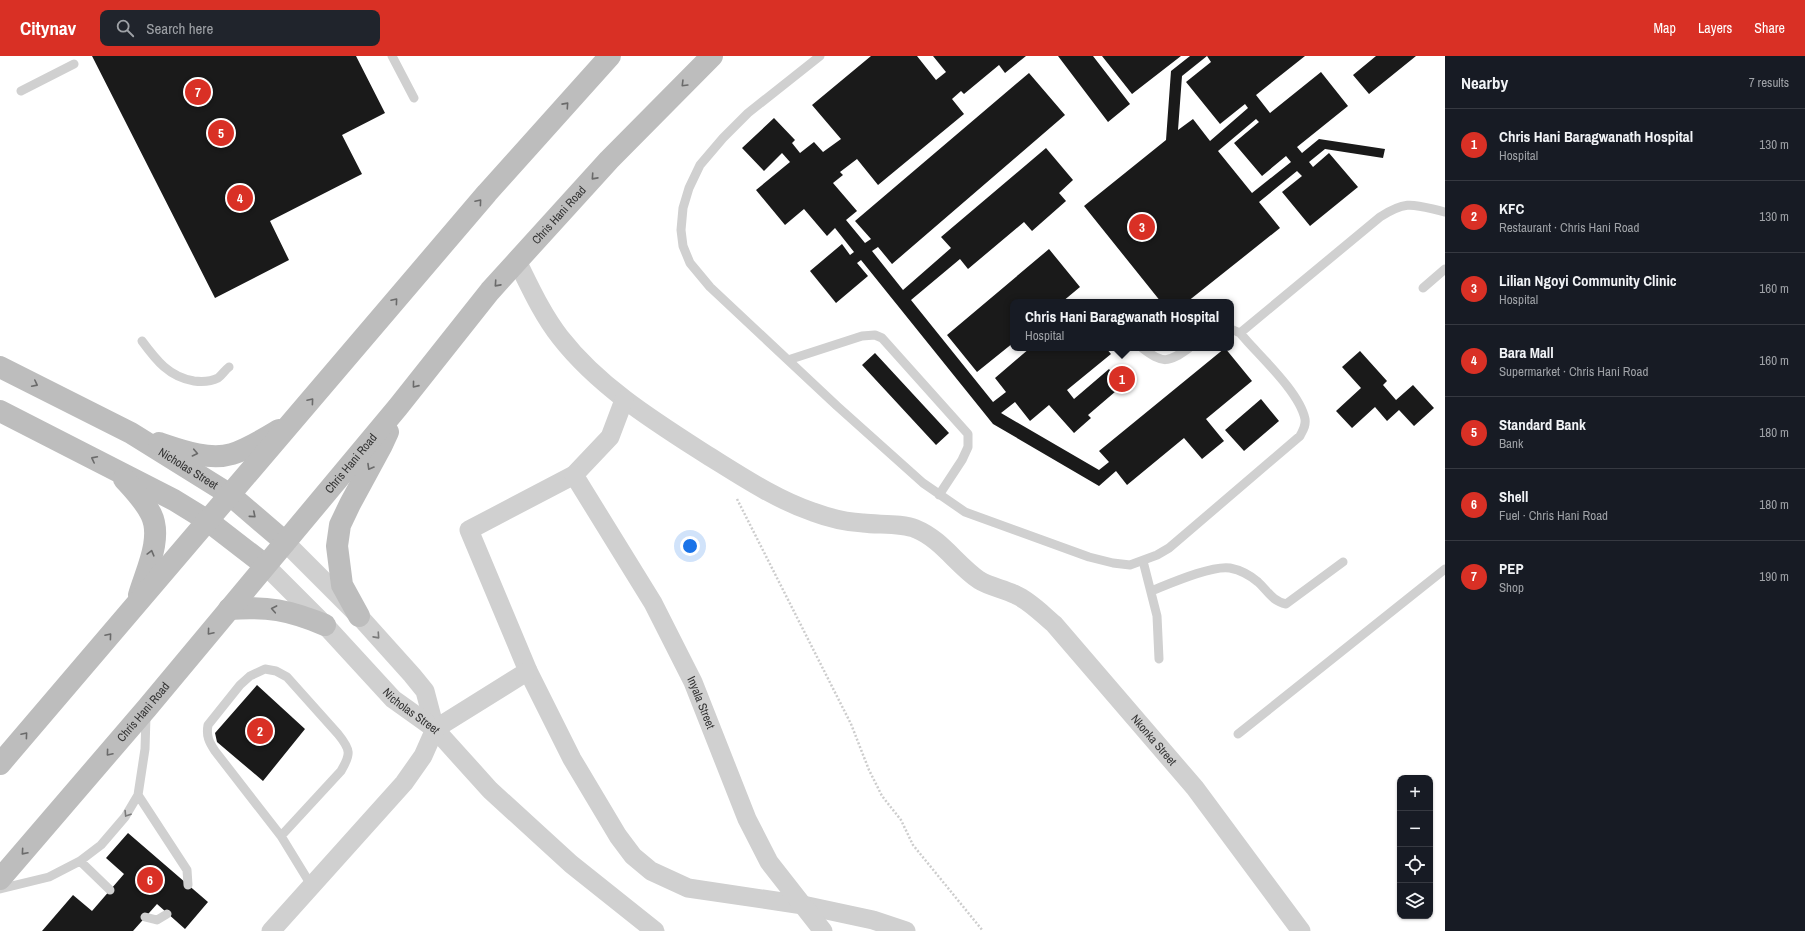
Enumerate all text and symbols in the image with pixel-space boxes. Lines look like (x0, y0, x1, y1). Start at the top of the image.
search box (100, 10, 380, 46)
text: Citynav (20, 15, 76, 41)
icon: search (114, 17, 136, 39)
text: Search here (146, 18, 213, 39)
text: Map (1654, 19, 1676, 37)
text: Layers (1698, 19, 1732, 37)
text: Share (1754, 19, 1785, 37)
text: Nearby (1461, 71, 1508, 94)
text: 7 results (1749, 74, 1789, 91)
pin: 7 (185, 77, 211, 107)
one-way arrow (681, 79, 689, 87)
one-way arrow (561, 102, 569, 110)
pin: 5 (208, 118, 234, 148)
text: Chris Hani Baragwanath Hospital (1499, 126, 1693, 147)
text: 1 (1471, 136, 1477, 153)
text: 130 m (1759, 136, 1789, 153)
text: Hospital (1499, 147, 1538, 164)
one-way arrow (591, 172, 598, 180)
pin: 4 (227, 183, 253, 213)
street label: Chris Hani Road (528, 183, 590, 248)
text: KFC (1499, 198, 1524, 219)
one-way arrow (475, 199, 482, 207)
text: 2 (1471, 208, 1477, 225)
text: 130 m (1759, 208, 1789, 225)
pin: 3 (1129, 212, 1155, 242)
text: Restaurant · Chris Hani Road (1499, 219, 1639, 236)
text: Lilian Ngoyi Community Clinic (1499, 270, 1677, 291)
one-way arrow (495, 279, 502, 286)
text: 3 (1471, 280, 1477, 297)
text: 160 m (1759, 280, 1789, 297)
text: Hospital (1499, 291, 1538, 308)
one-way arrow (391, 299, 398, 306)
popup (1010, 299, 1234, 351)
text: Chris Hani Baragwanath Hospital (1025, 306, 1219, 327)
text: Hospital (1025, 327, 1064, 344)
text: Bara Mall (1499, 342, 1554, 363)
text: 4 (1471, 352, 1477, 369)
text: 160 m (1759, 352, 1789, 369)
text: Supermarket · Chris Hani Road (1499, 363, 1648, 380)
pin: 1 (1109, 364, 1135, 394)
one-way arrow (31, 379, 38, 387)
one-way arrow (413, 380, 420, 387)
one-way arrow (307, 398, 314, 405)
text: Standard Bank (1499, 414, 1586, 435)
text: 5 (1471, 424, 1477, 441)
text: 180 m (1759, 424, 1789, 441)
street label: Chris Hani Road (321, 430, 381, 497)
text: Bank (1499, 435, 1523, 452)
street label: Nicholas Street (155, 444, 221, 493)
one-way arrow (192, 448, 198, 456)
one-way arrow (91, 456, 99, 464)
one-way arrow (367, 463, 374, 470)
text: Shell (1499, 486, 1528, 507)
text: 6 (1471, 496, 1477, 513)
text: 180 m (1759, 496, 1789, 513)
text: Fuel · Chris Hani Road (1499, 507, 1608, 524)
one-way arrow (249, 510, 256, 517)
your location (680, 536, 700, 556)
one-way arrow (147, 550, 155, 556)
text: PEP (1499, 558, 1524, 579)
text: 7 (1471, 568, 1477, 585)
text: 190 m (1759, 568, 1789, 585)
text: Shop (1499, 579, 1524, 596)
one-way arrow (271, 606, 278, 614)
one-way arrow (207, 627, 214, 634)
one-way arrow (372, 631, 380, 639)
one-way arrow (105, 633, 112, 640)
street label: Inyala Street (683, 673, 719, 731)
street label: Chris Hani Road (113, 679, 173, 745)
street label: Nicholas Street (379, 685, 444, 737)
street label: Nkonka Street (1127, 711, 1180, 769)
pin: 2 (247, 716, 273, 746)
one-way arrow (21, 732, 28, 739)
one-way arrow (106, 748, 113, 756)
map controls (1397, 775, 1433, 919)
button: + (1397, 775, 1433, 811)
one-way arrow (124, 809, 131, 816)
button: − (1397, 811, 1433, 847)
one-way arrow (21, 847, 29, 855)
button: locate (1397, 847, 1433, 883)
pin: 6 (137, 865, 163, 895)
button: layers (1397, 883, 1433, 919)

